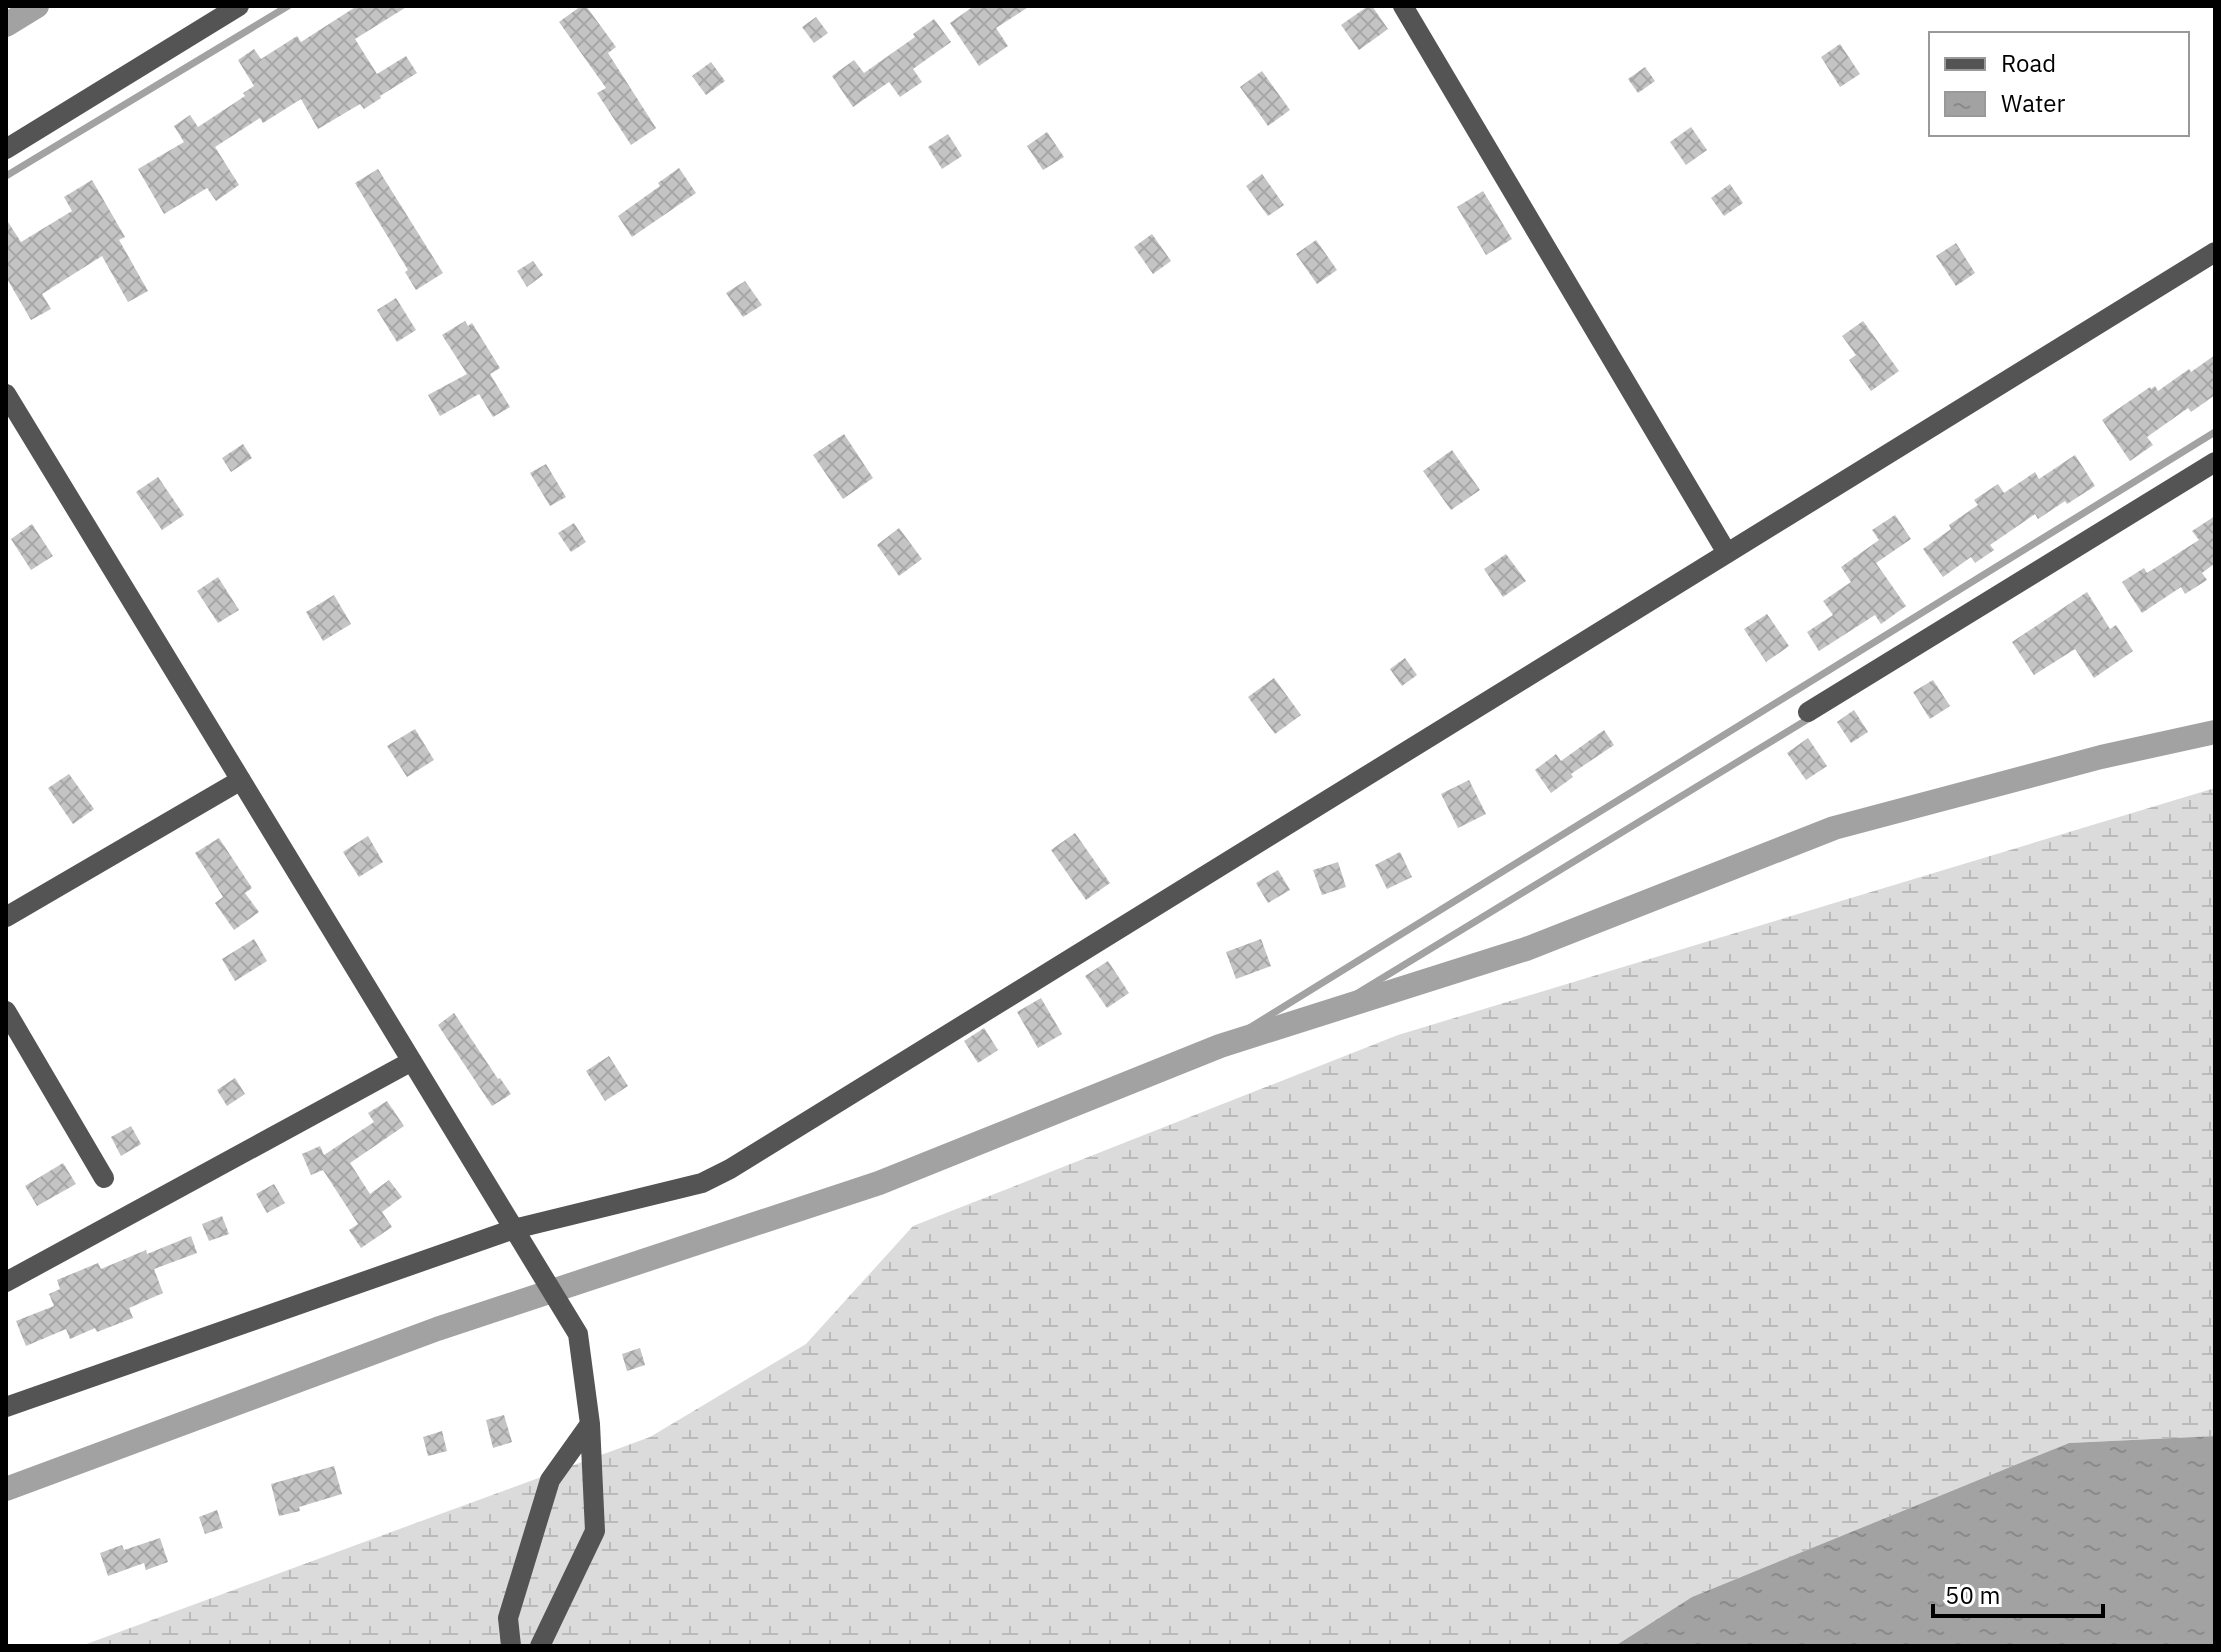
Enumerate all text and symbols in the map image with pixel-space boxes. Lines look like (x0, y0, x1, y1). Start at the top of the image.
legend (1929, 32, 2189, 136)
text: Road (2001, 47, 2056, 79)
text: Water (2001, 87, 2065, 119)
scale bar (1933, 1568, 2103, 1618)
text: 50 m (1945, 1579, 2000, 1611)

